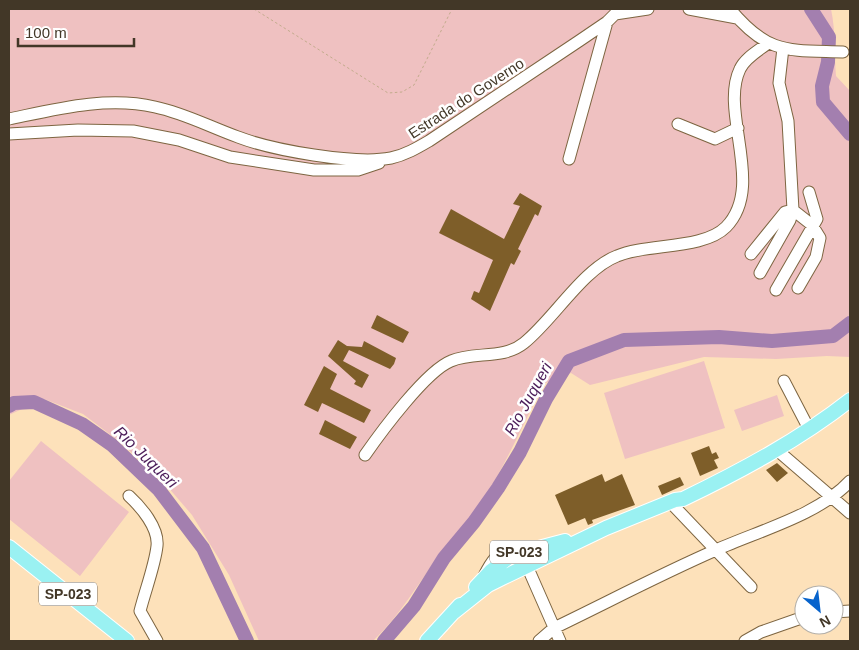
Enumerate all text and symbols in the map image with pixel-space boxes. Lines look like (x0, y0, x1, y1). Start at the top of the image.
scale bar (18, 15, 134, 47)
text: 100 m (25, 24, 67, 41)
street label: Estrada do Governo (405, 54, 527, 142)
water label: Rio Juqueri (501, 359, 555, 439)
water label: Rio Juqueri (111, 423, 181, 492)
road number: SP-023 (490, 540, 548, 564)
road number: SP-023 (39, 582, 97, 606)
north arrow (794, 585, 844, 635)
text: N (817, 612, 833, 631)

